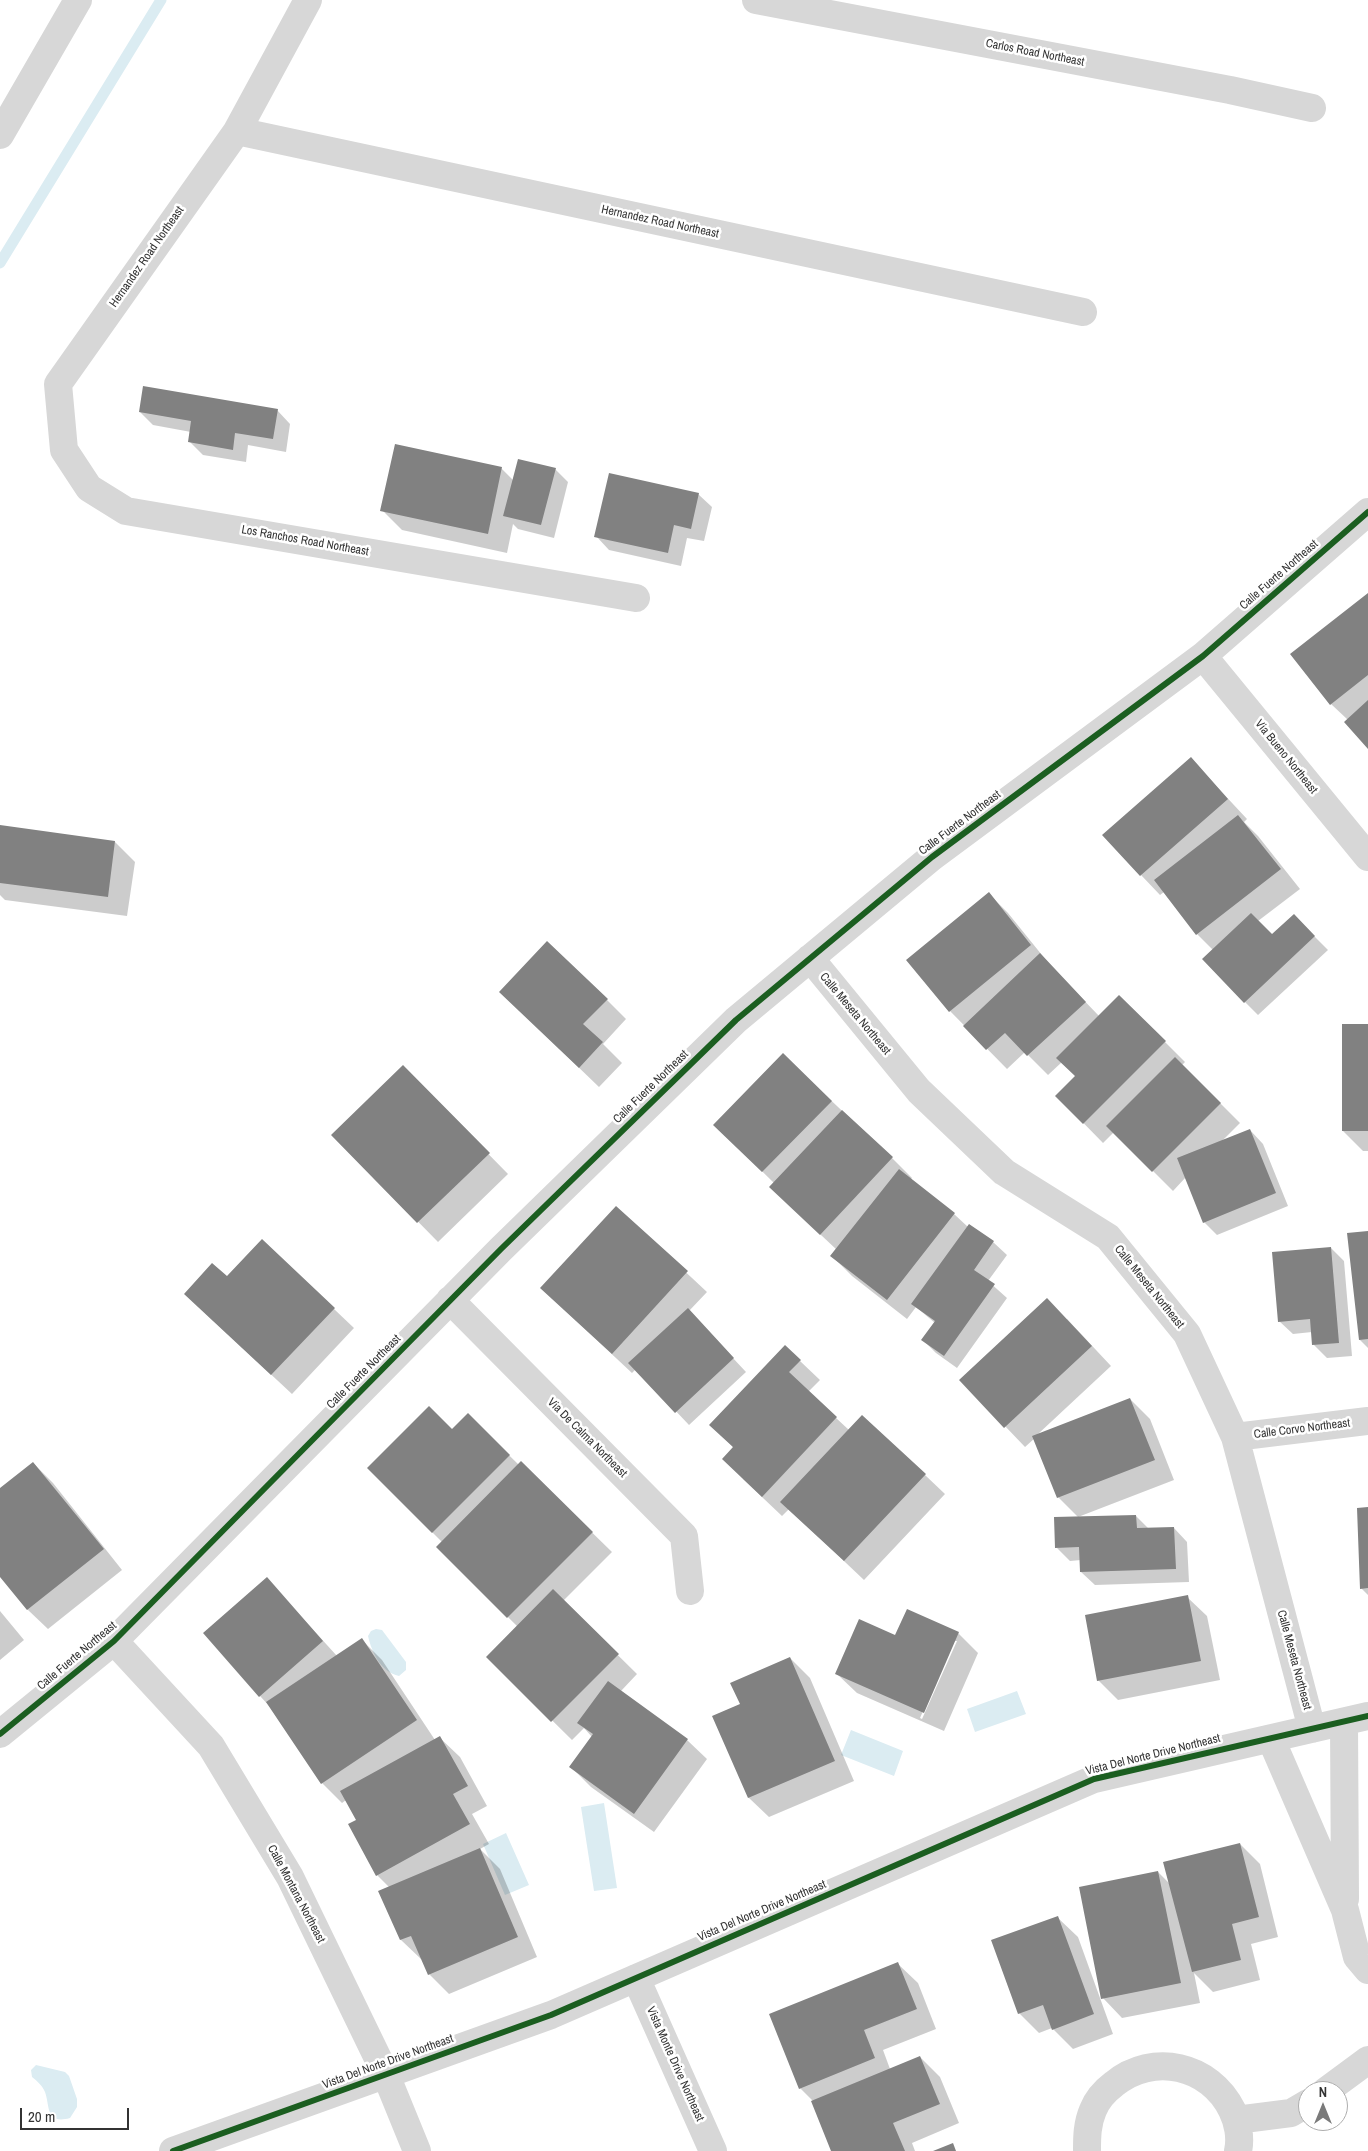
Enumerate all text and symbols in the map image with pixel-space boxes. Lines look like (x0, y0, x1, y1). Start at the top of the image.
street label: Carlos Road Northeast (985, 36, 1085, 70)
street label: Hernandez Road Northeast (600, 203, 720, 241)
street label: Hernandez Road Northeast (107, 204, 187, 310)
street label: Los Ranchos Road Northeast (240, 523, 370, 559)
street label: Calle Fuerte Northeast (1237, 537, 1321, 613)
street label: Via Bueno Northeast (1252, 717, 1320, 797)
street label: Calle Fuerte Northeast (916, 787, 1004, 859)
street label: Calle Meseta Northeast (816, 970, 894, 1058)
street label: Calle Fuerte Northeast (610, 1047, 692, 1127)
street label: Calle Meseta Northeast (1111, 1243, 1187, 1331)
street label: Calle Fuerte Northeast (324, 1332, 404, 1412)
street label: Via De Calma Northeast (544, 1395, 630, 1481)
street label: Calle Corvo Northeast (1253, 1416, 1351, 1442)
street label: Calle Meseta Northeast (1274, 1608, 1314, 1712)
street label: Calle Fuerte Northeast (34, 1619, 120, 1693)
street label: Vista Del Norte Drive Northeast (1084, 1731, 1222, 1779)
street label: Calle Montana Northeast (264, 1843, 328, 1945)
street label: Vista Del Norte Drive Northeast (696, 1877, 828, 1945)
street label: Vista Monte Drive Northeast (643, 2004, 707, 2124)
street label: Vista Del Norte Drive Northeast (321, 2032, 455, 2092)
north arrow (1298, 2081, 1348, 2131)
text: N (1319, 2083, 1327, 2101)
scale bar (22, 2098, 131, 2130)
text: 20 m (28, 2106, 55, 2127)

